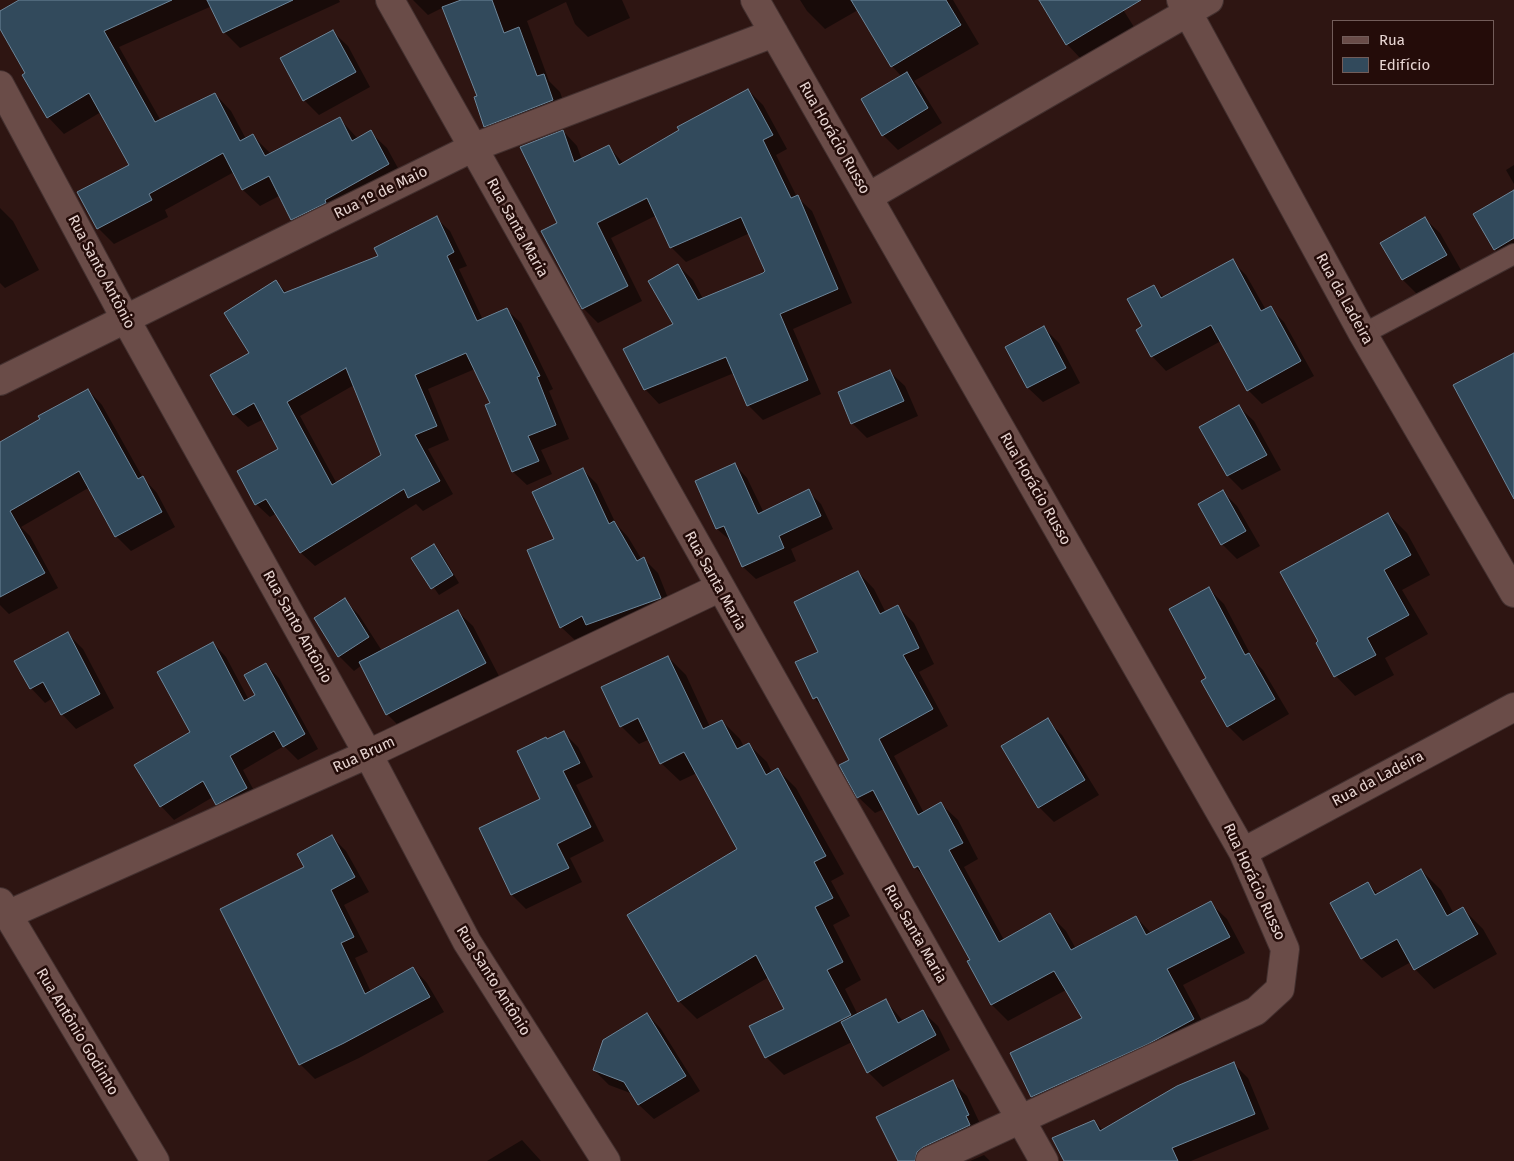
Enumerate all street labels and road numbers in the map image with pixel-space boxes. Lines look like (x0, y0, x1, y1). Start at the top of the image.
street label: Rua Horácio Russo (794, 79, 874, 197)
street label: Rua 1º de Maio (331, 163, 431, 223)
street label: Rua Santa Maria (482, 175, 552, 281)
street label: Rua Santo Antônio (63, 212, 139, 332)
street label: Rua da Ladeira (1312, 250, 1376, 348)
street label: Rua Horácio Russo (995, 430, 1075, 548)
street label: Rua Santa Maria (680, 528, 750, 634)
street label: Rua Santo Antônio (259, 567, 335, 687)
street label: Rua Brum (330, 733, 398, 777)
street label: Rua da Ladeira (1329, 747, 1427, 811)
street label: Rua Horácio Russo (1219, 821, 1289, 943)
street label: Rua Santa Maria (880, 882, 950, 986)
street label: Rua Santo Antônio (452, 923, 534, 1039)
street label: Rua Antônio Godinho (32, 965, 122, 1099)

